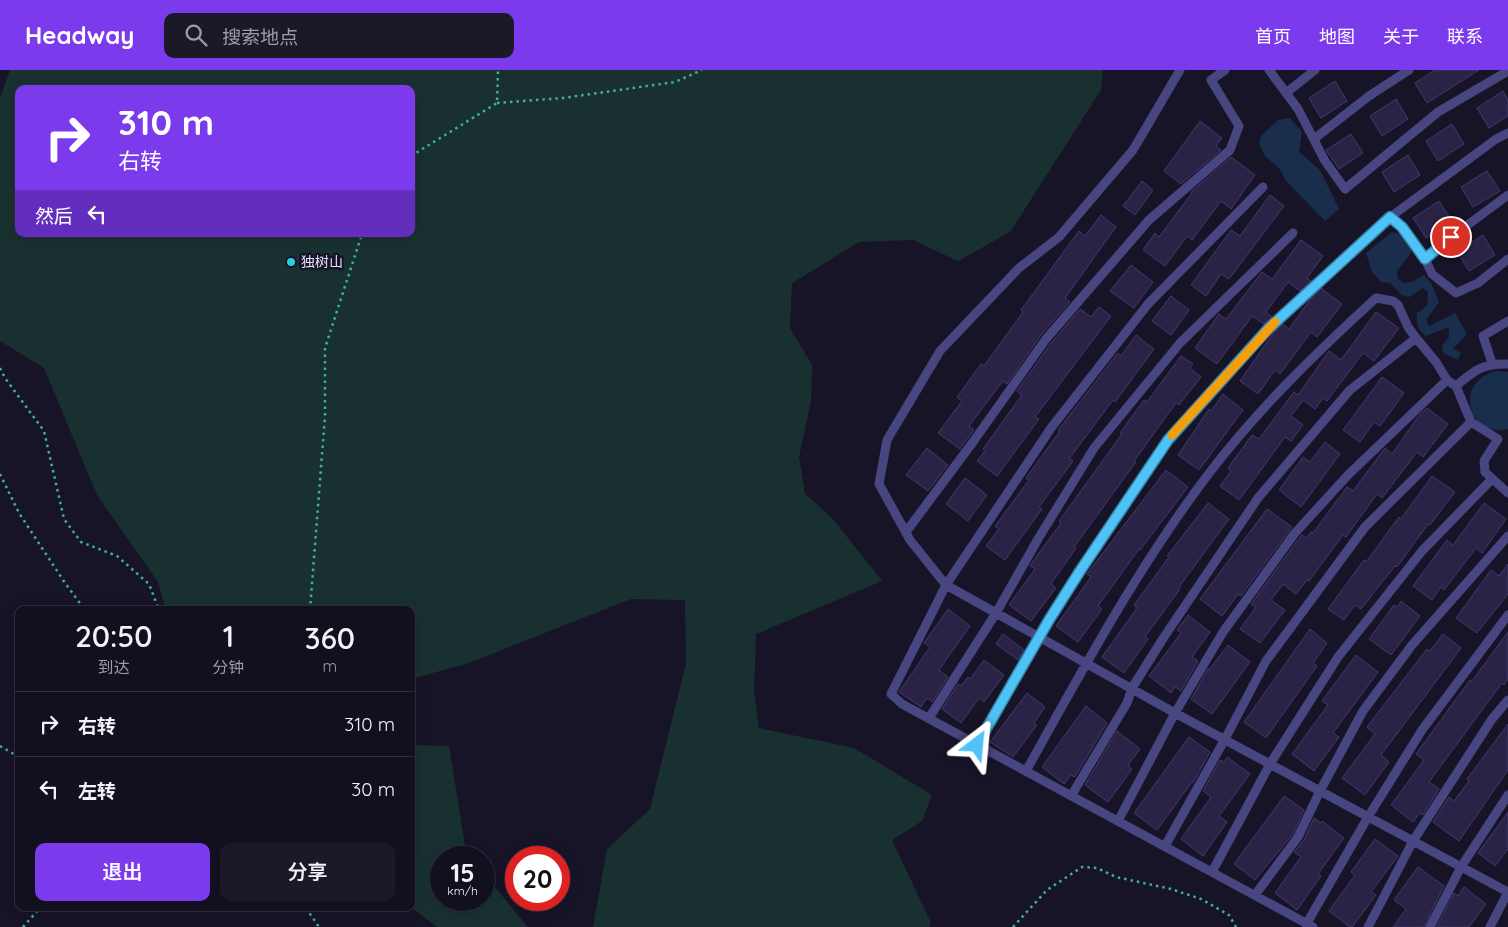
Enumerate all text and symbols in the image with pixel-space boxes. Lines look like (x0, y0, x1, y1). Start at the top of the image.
search box (164, 13, 514, 58)
text: Headway (25, 20, 134, 50)
icon: search (182, 21, 210, 49)
text: 搜索地点 (222, 25, 298, 49)
text: 首页 (1255, 25, 1291, 48)
text: 地图 (1319, 25, 1355, 48)
text: 关于 (1383, 25, 1419, 48)
text: 联系 (1447, 25, 1483, 48)
text: 310 m (118, 100, 214, 144)
icon: right (35, 105, 100, 170)
text: 右转 (118, 147, 162, 175)
icon: left (83, 200, 111, 228)
text: 然后 (35, 204, 73, 228)
pin (1430, 216, 1472, 258)
icon: arrive (1437, 223, 1465, 251)
place label: 独树山 (301, 253, 343, 271)
marker: 独树山 (285, 256, 297, 268)
text: 20:50 (75, 617, 153, 655)
text: 1 (223, 617, 234, 655)
text: 360 (304, 619, 355, 657)
text: m (322, 656, 337, 676)
text: 到达 (98, 657, 130, 677)
text: 分钟 (212, 657, 245, 677)
icon: right (35, 710, 63, 738)
text: 310 m (344, 712, 395, 736)
text: 右转 (78, 714, 116, 738)
position arrow (950, 718, 1002, 770)
icon: left (35, 775, 63, 803)
text: 30 m (351, 777, 395, 801)
text: 左转 (78, 779, 116, 803)
button: 退出 (35, 843, 210, 901)
button: 分享 (220, 843, 395, 901)
speed limit sign: 20 (505, 846, 570, 911)
text: 15 (450, 857, 475, 888)
text: km/h (447, 883, 478, 898)

